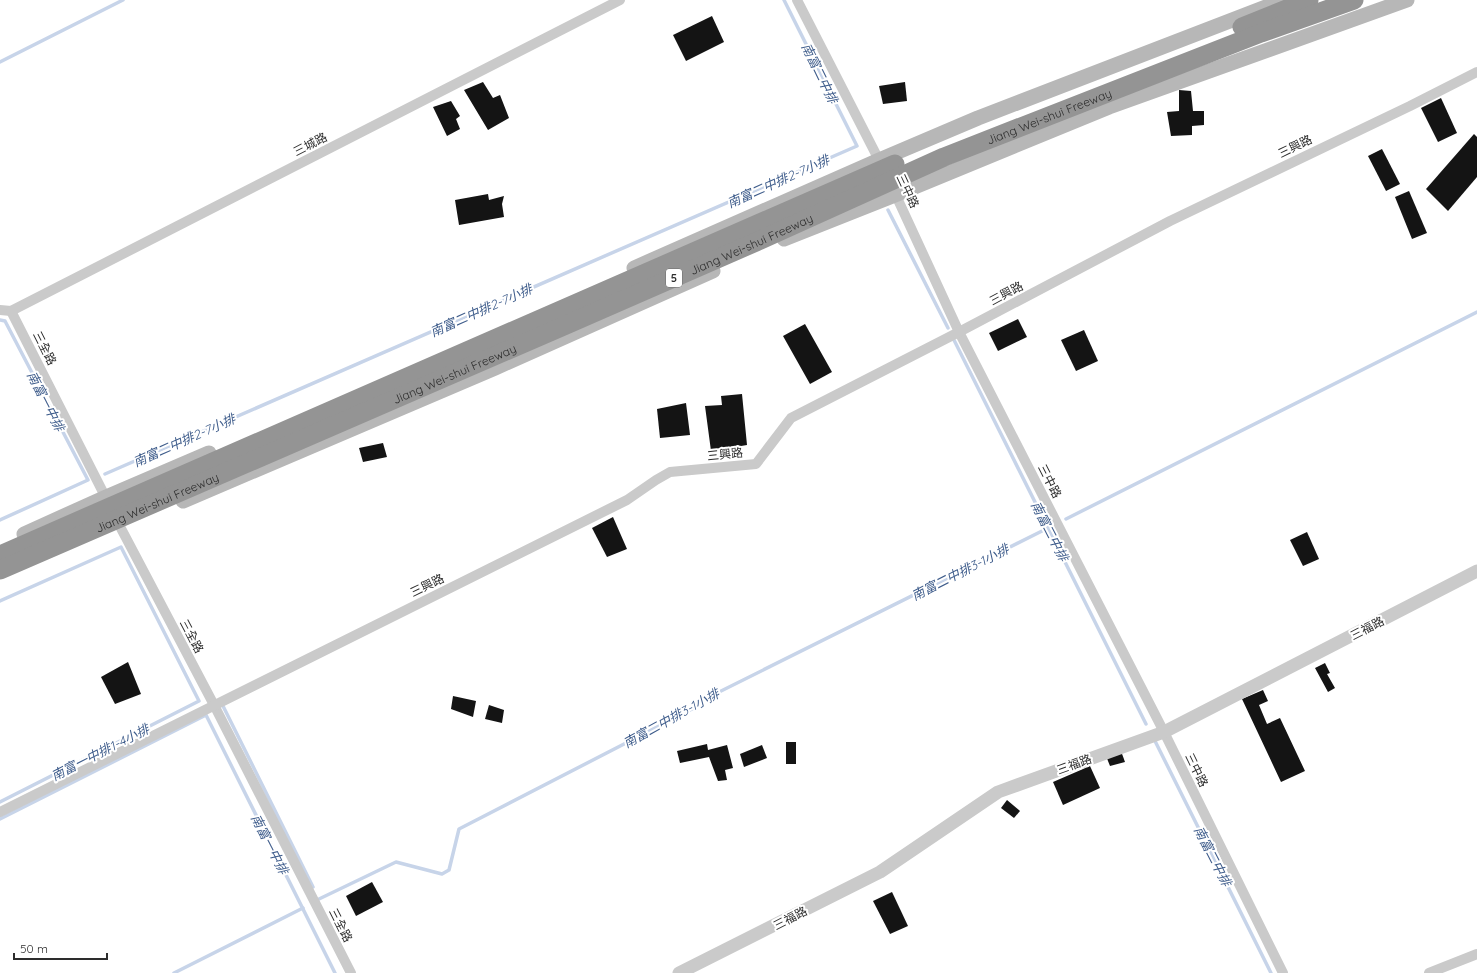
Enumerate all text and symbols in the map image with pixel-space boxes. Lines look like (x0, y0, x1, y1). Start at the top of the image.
water label: 南富二中排 (799, 40, 842, 108)
street label: Jiang Wei-shui Freeway (984, 85, 1113, 147)
street label: 三城路 (291, 129, 329, 159)
street label: 三興路 (1276, 131, 1314, 161)
water label: 南富二中排2-7小排 (725, 151, 833, 211)
street label: 三中路 (894, 172, 922, 210)
street label: Jiang Wei-shui Freeway (687, 210, 815, 278)
road number: 5 (666, 269, 682, 287)
street label: 三興路 (987, 278, 1025, 308)
water label: 南富二中排2-7小排 (428, 280, 536, 340)
street label: 三全路 (30, 329, 60, 367)
street label: Jiang Wei-shui Freeway (390, 340, 518, 407)
water label: 南富一中排 (24, 368, 69, 435)
water label: 南富二中排2-7小排 (131, 410, 239, 470)
street label: 三興路 (706, 445, 744, 463)
street label: 三中路 (1035, 462, 1065, 500)
street label: Jiang Wei-shui Freeway (93, 469, 221, 535)
water label: 南富二中排 (1028, 498, 1073, 565)
water label: 南富二中排3-1小排 (909, 540, 1013, 603)
street label: 三興路 (408, 570, 446, 600)
street label: 三福路 (1348, 613, 1386, 643)
street label: 三全路 (177, 617, 207, 655)
water label: 南富二中排3-1小排 (620, 684, 723, 751)
water label: 南富一中排1-4小排 (48, 720, 153, 784)
street label: 三福路 (1055, 751, 1093, 777)
street label: 三中路 (1182, 751, 1212, 789)
water label: 南富一中排 (248, 811, 293, 878)
water label: 南富二中排 (1191, 823, 1236, 890)
street label: 三福路 (771, 903, 809, 933)
street label: 三全路 (326, 906, 356, 944)
scale bar (14, 935, 107, 961)
text: 50 m (20, 941, 48, 956)

